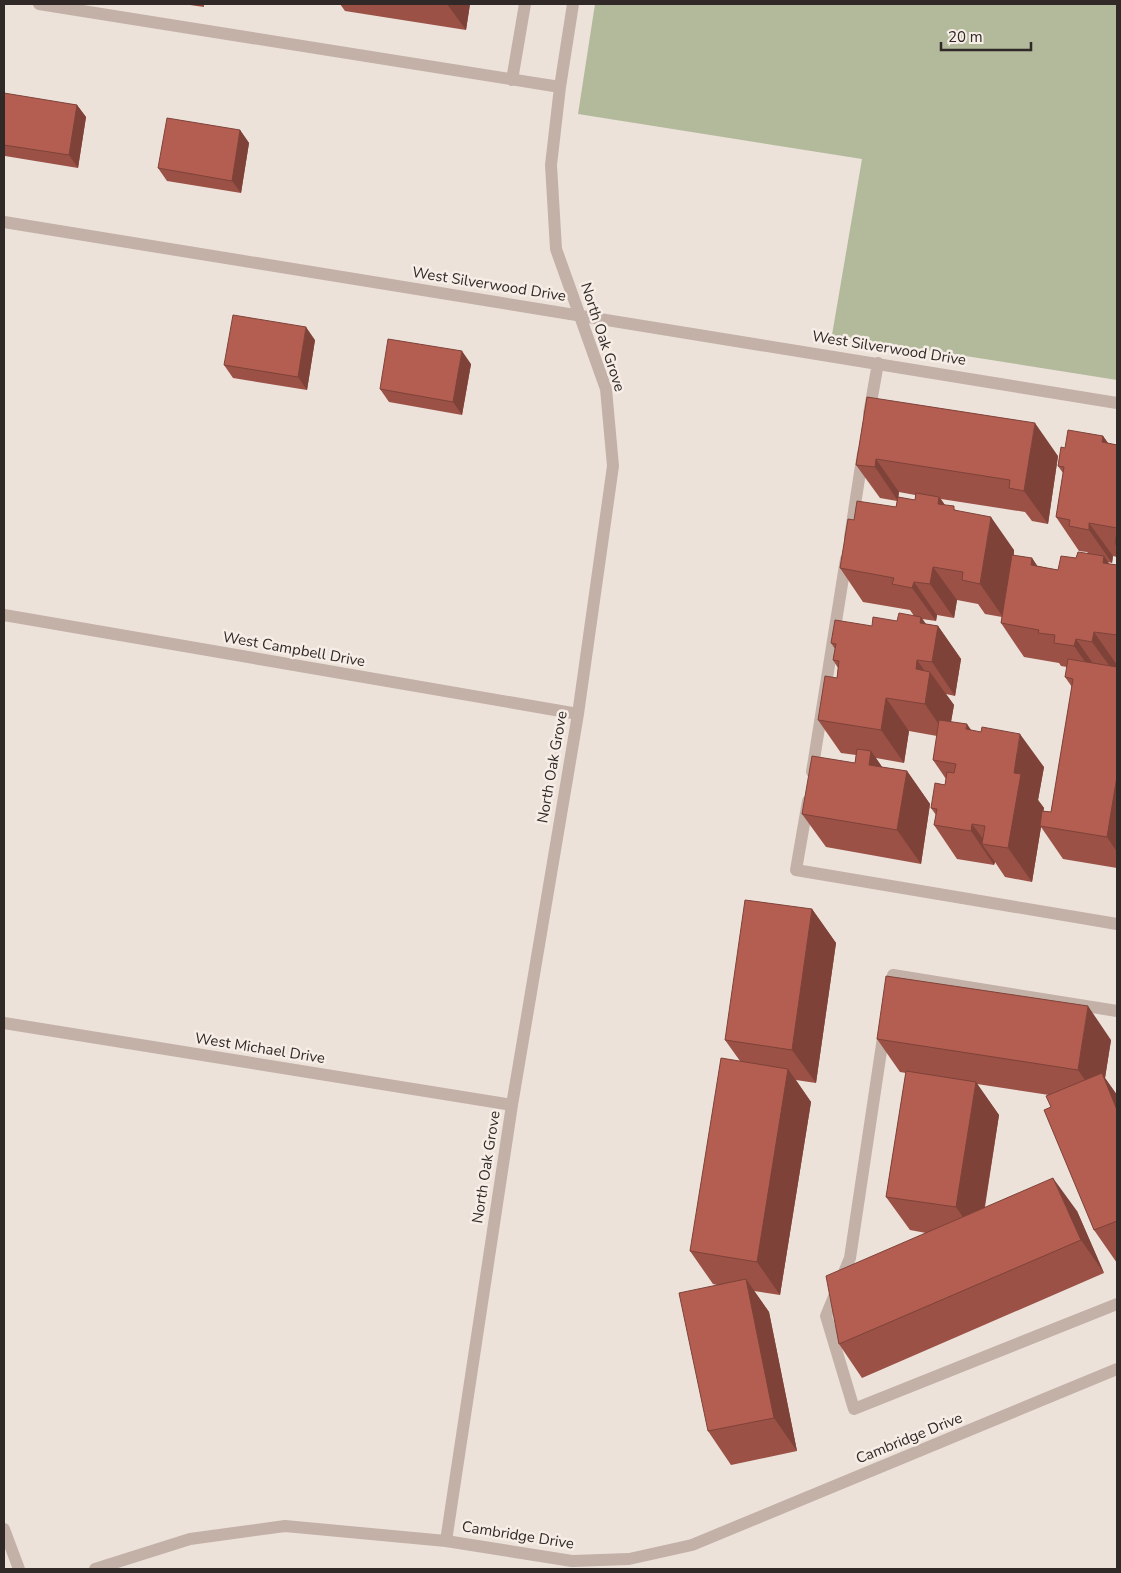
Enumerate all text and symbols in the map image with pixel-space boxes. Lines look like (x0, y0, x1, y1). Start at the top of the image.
scale bar (941, 20, 1031, 52)
text: 20 m (948, 27, 983, 47)
street label: West Silverwood Drive (411, 262, 567, 306)
street label: North Oak Grove (576, 280, 630, 394)
street label: West Silverwood Drive (811, 326, 967, 370)
street label: West Campbell Drive (221, 627, 367, 671)
street label: North Oak Grove (532, 709, 572, 825)
street label: West Michael Drive (194, 1028, 326, 1068)
street label: North Oak Grove (467, 1109, 505, 1225)
street label: Cambridge Drive (853, 1408, 965, 1468)
street label: Cambridge Drive (461, 1516, 575, 1554)

